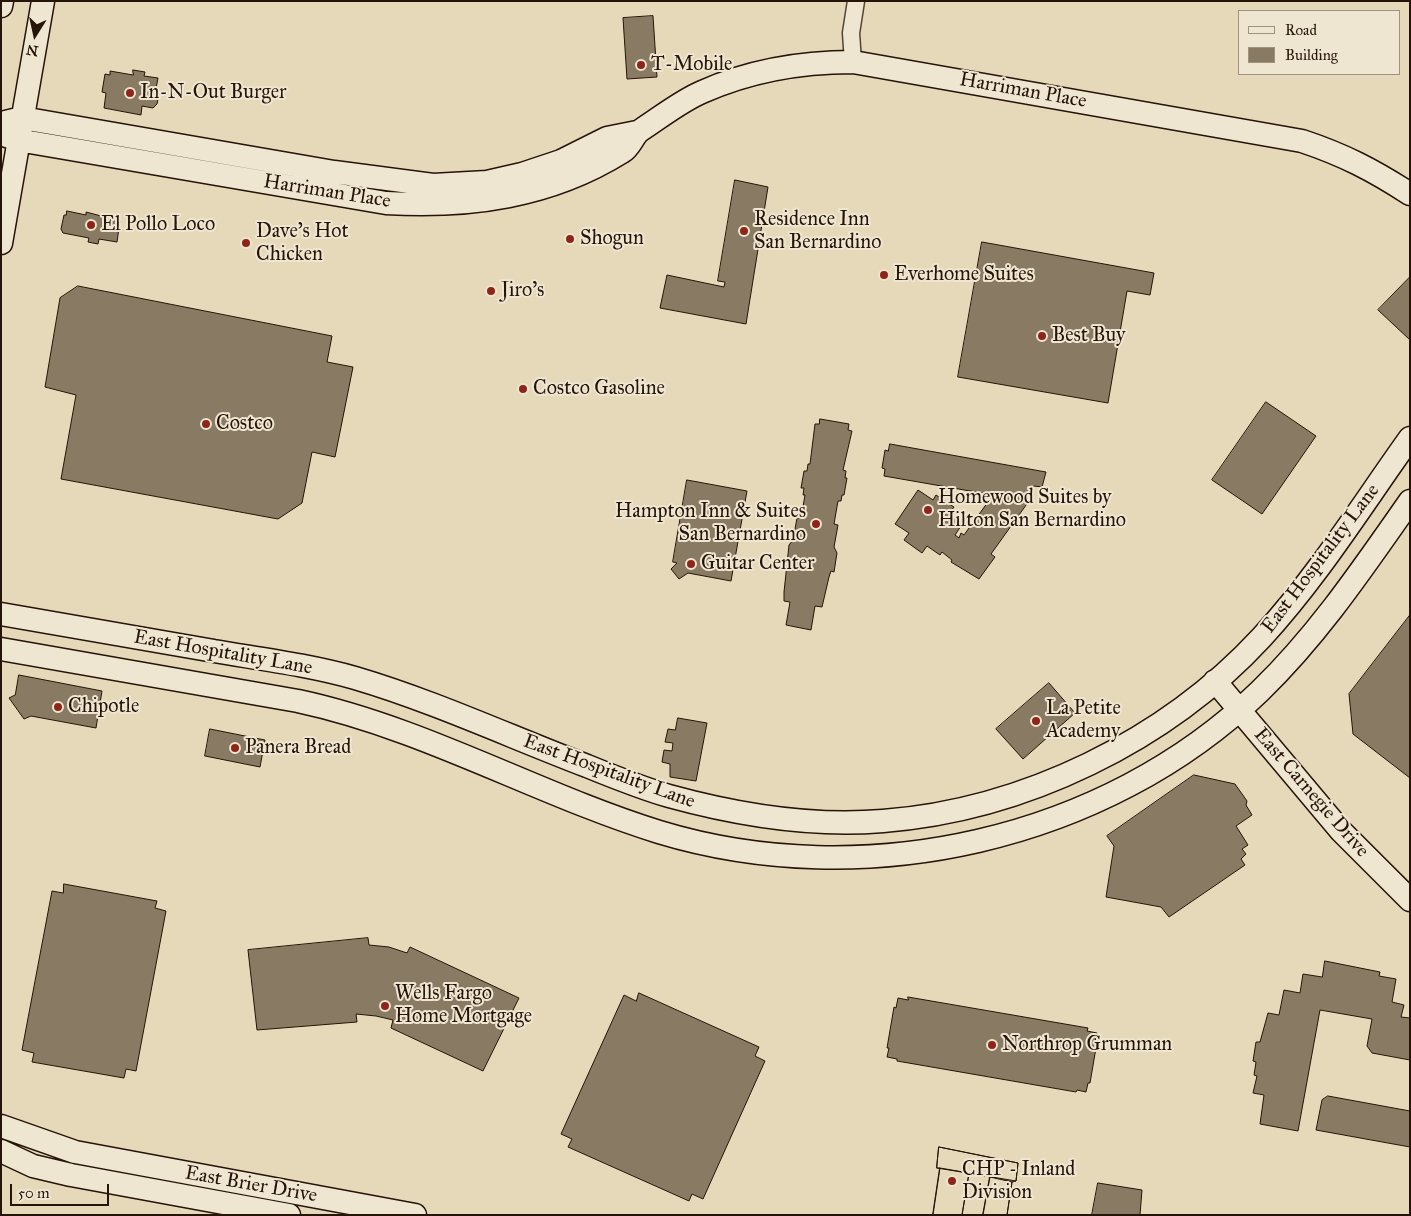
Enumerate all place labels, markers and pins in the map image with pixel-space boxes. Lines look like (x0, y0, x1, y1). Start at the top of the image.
place label: T-Mobile (651, 53, 732, 77)
marker: T-Mobile (635, 59, 647, 71)
place label: In-N-Out Burger (140, 81, 287, 105)
marker: In-N-Out Burger (124, 87, 136, 99)
place label: Residence Inn San Bernardino (754, 208, 881, 255)
place label: El Pollo Loco (101, 213, 215, 237)
marker: El Pollo Loco (85, 219, 97, 231)
place label: Dave's Hot Chicken (256, 220, 349, 267)
marker: Residence Inn San Bernardino (738, 225, 750, 237)
place label: Shogun (580, 227, 644, 251)
marker: Shogun (564, 233, 576, 245)
marker: Dave's Hot Chicken (240, 237, 252, 249)
place label: Everhome Suites (894, 263, 1034, 287)
marker: Everhome Suites (878, 269, 890, 281)
place label: Jiro's (501, 279, 544, 303)
marker: Jiro's (485, 285, 497, 297)
place label: Best Buy (1052, 324, 1125, 348)
marker: Best Buy (1036, 330, 1048, 342)
place label: Costco Gasoline (533, 377, 665, 401)
marker: Costco Gasoline (517, 383, 529, 395)
place label: Costco (216, 412, 273, 436)
marker: Costco (200, 418, 212, 430)
place label: Homewood Suites by Hilton San Bernardino (938, 486, 1126, 533)
place label: Hampton Inn & Suites San Bernardino (615, 500, 806, 547)
marker: Homewood Suites by Hilton San Bernardino (922, 504, 934, 516)
marker: Hampton Inn & Suites San Bernardino (810, 518, 822, 530)
place label: Guitar Center (701, 552, 815, 576)
marker: Guitar Center (685, 558, 697, 570)
place label: Chipotle (68, 695, 139, 719)
place label: La Petite Academy (1046, 697, 1121, 744)
marker: Chipotle (52, 701, 64, 713)
marker: La Petite Academy (1030, 715, 1042, 727)
place label: Panera Bread (245, 736, 351, 760)
marker: Panera Bread (229, 742, 241, 754)
place label: Wells Fargo Home Mortgage (395, 982, 532, 1029)
marker: Wells Fargo Home Mortgage (379, 1000, 391, 1012)
place label: Northrop Grumman (1002, 1033, 1172, 1057)
marker: Northrop Grumman (986, 1039, 998, 1051)
place label: CHP - Inland Division (962, 1158, 1075, 1205)
marker: CHP - Inland Division (946, 1175, 958, 1187)

